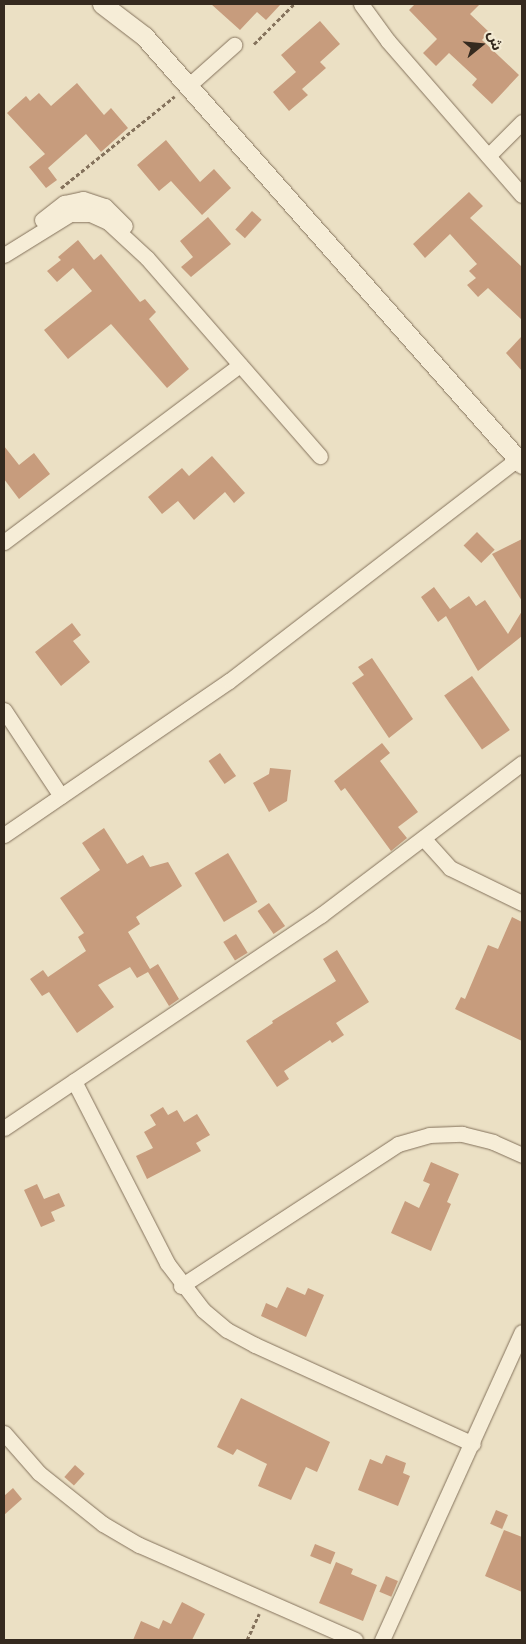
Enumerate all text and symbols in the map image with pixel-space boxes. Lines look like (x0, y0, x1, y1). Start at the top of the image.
north arrow (456, 20, 506, 70)
text: ش (484, 29, 508, 52)

